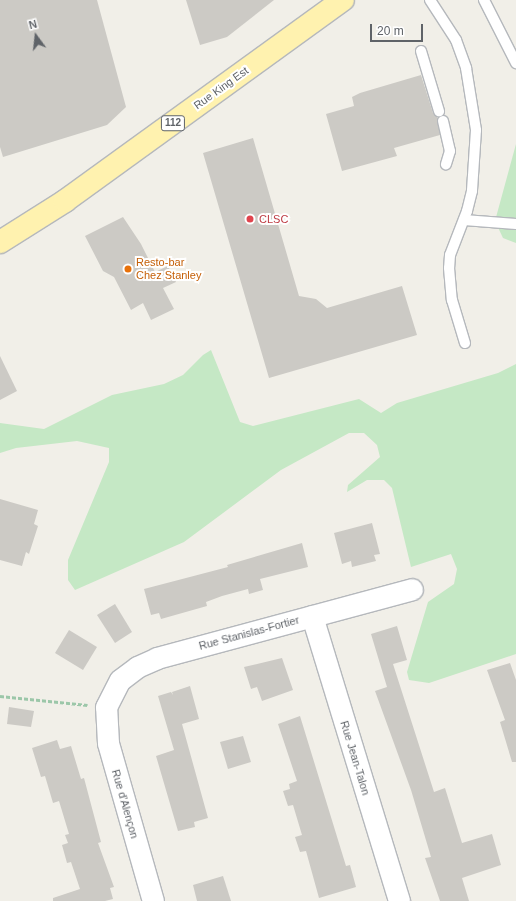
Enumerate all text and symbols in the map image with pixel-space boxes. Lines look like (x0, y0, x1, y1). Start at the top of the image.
north arrow (16, 16, 56, 56)
scale bar (372, 16, 425, 42)
text: N (27, 18, 38, 31)
text: 20 m (377, 24, 404, 38)
street label: Rue King Est (191, 64, 251, 112)
road number: 112 (160, 115, 186, 131)
place label: CLSC (259, 212, 288, 226)
marker: CLSC (244, 213, 256, 225)
place label: Resto-bar Chez Stanley (136, 256, 201, 282)
marker: Resto-bar Chez Stanley (123, 264, 133, 274)
street label: Rue Stanislas-Fortier (197, 613, 301, 653)
street label: Rue Jean-Talon (337, 719, 373, 797)
street label: Rue d'Alençon (109, 768, 141, 840)

